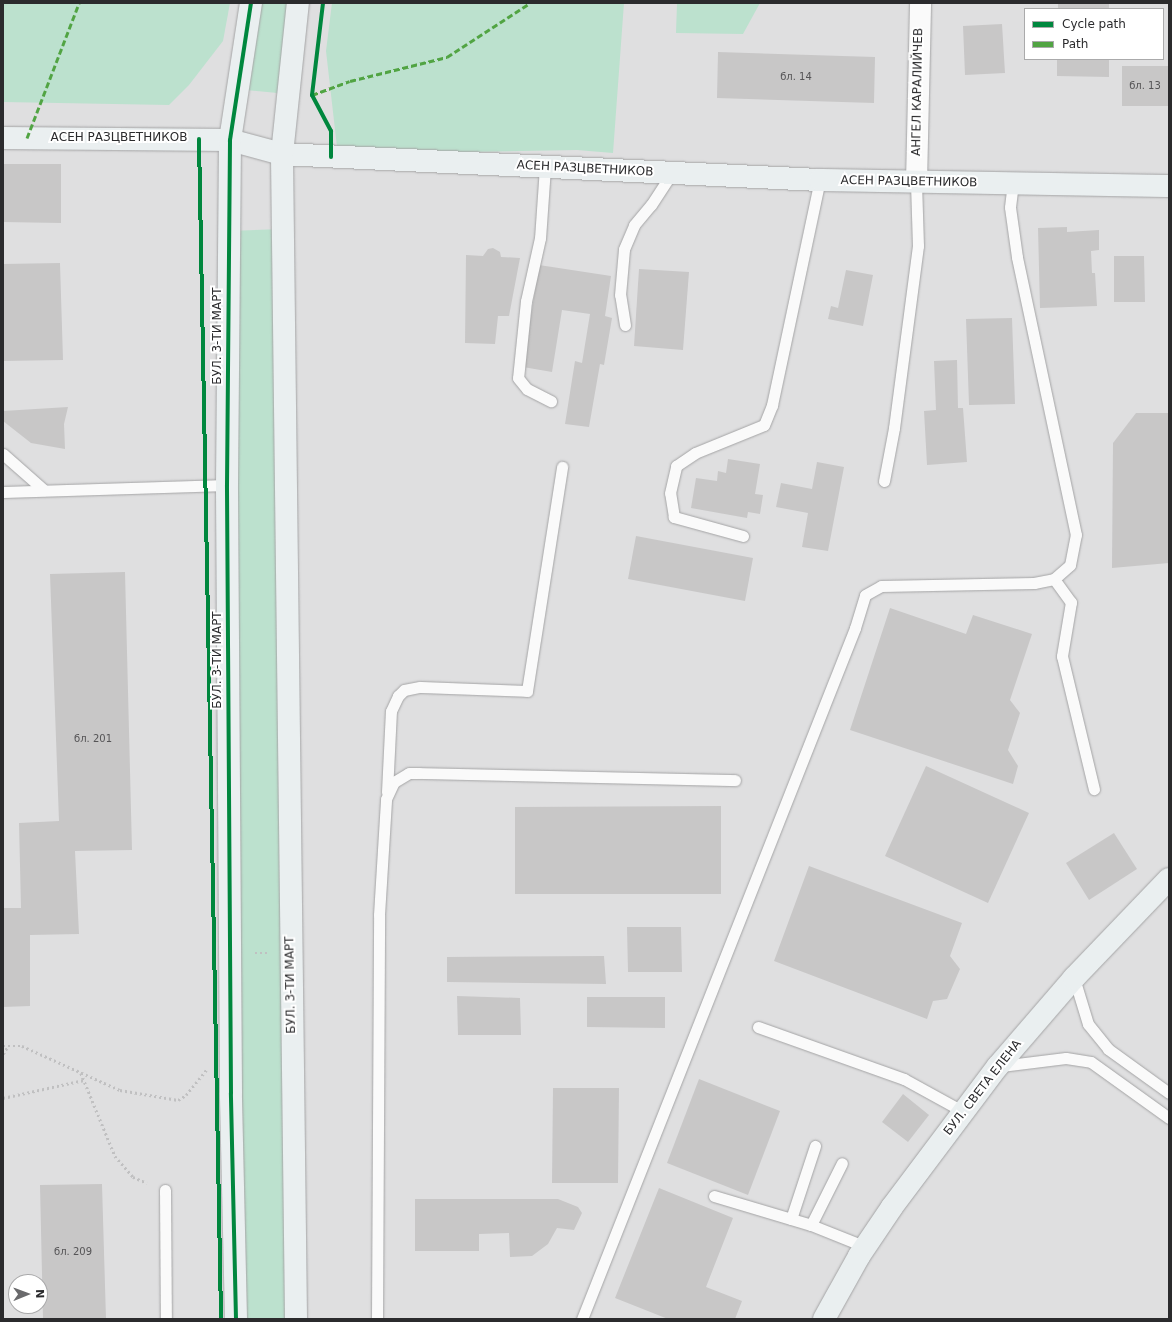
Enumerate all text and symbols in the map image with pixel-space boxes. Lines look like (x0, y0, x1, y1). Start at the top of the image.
legend (1024, 8, 1164, 60)
text: Cycle path (1062, 17, 1126, 31)
street label: АНГЕЛ КАРАЛИЙЧЕВ (910, 28, 926, 156)
text: Path (1062, 37, 1088, 51)
house number: бл. 14 (780, 71, 812, 83)
house number: бл. 13 (1129, 80, 1161, 92)
street label: АСЕН РАЗЦВЕТНИКОВ (51, 131, 187, 145)
street label: АСЕН РАЗЦВЕТНИКОВ (516, 158, 654, 180)
street label: АСЕН РАЗЦВЕТНИКОВ (840, 174, 978, 190)
street label: БУЛ. 3-ТИ МАРТ (211, 287, 225, 385)
street label: БУЛ. 3-ТИ МАРТ (211, 611, 225, 709)
house number: бл. 201 (74, 733, 112, 745)
street label: БУЛ. 3-ТИ МАРТ (283, 936, 299, 1034)
street label: БУЛ. СВЕТА ЕЛЕНА (941, 1037, 1025, 1139)
house number: бл. 209 (54, 1246, 92, 1258)
north arrow (8, 1274, 48, 1314)
text: N (33, 1289, 46, 1299)

